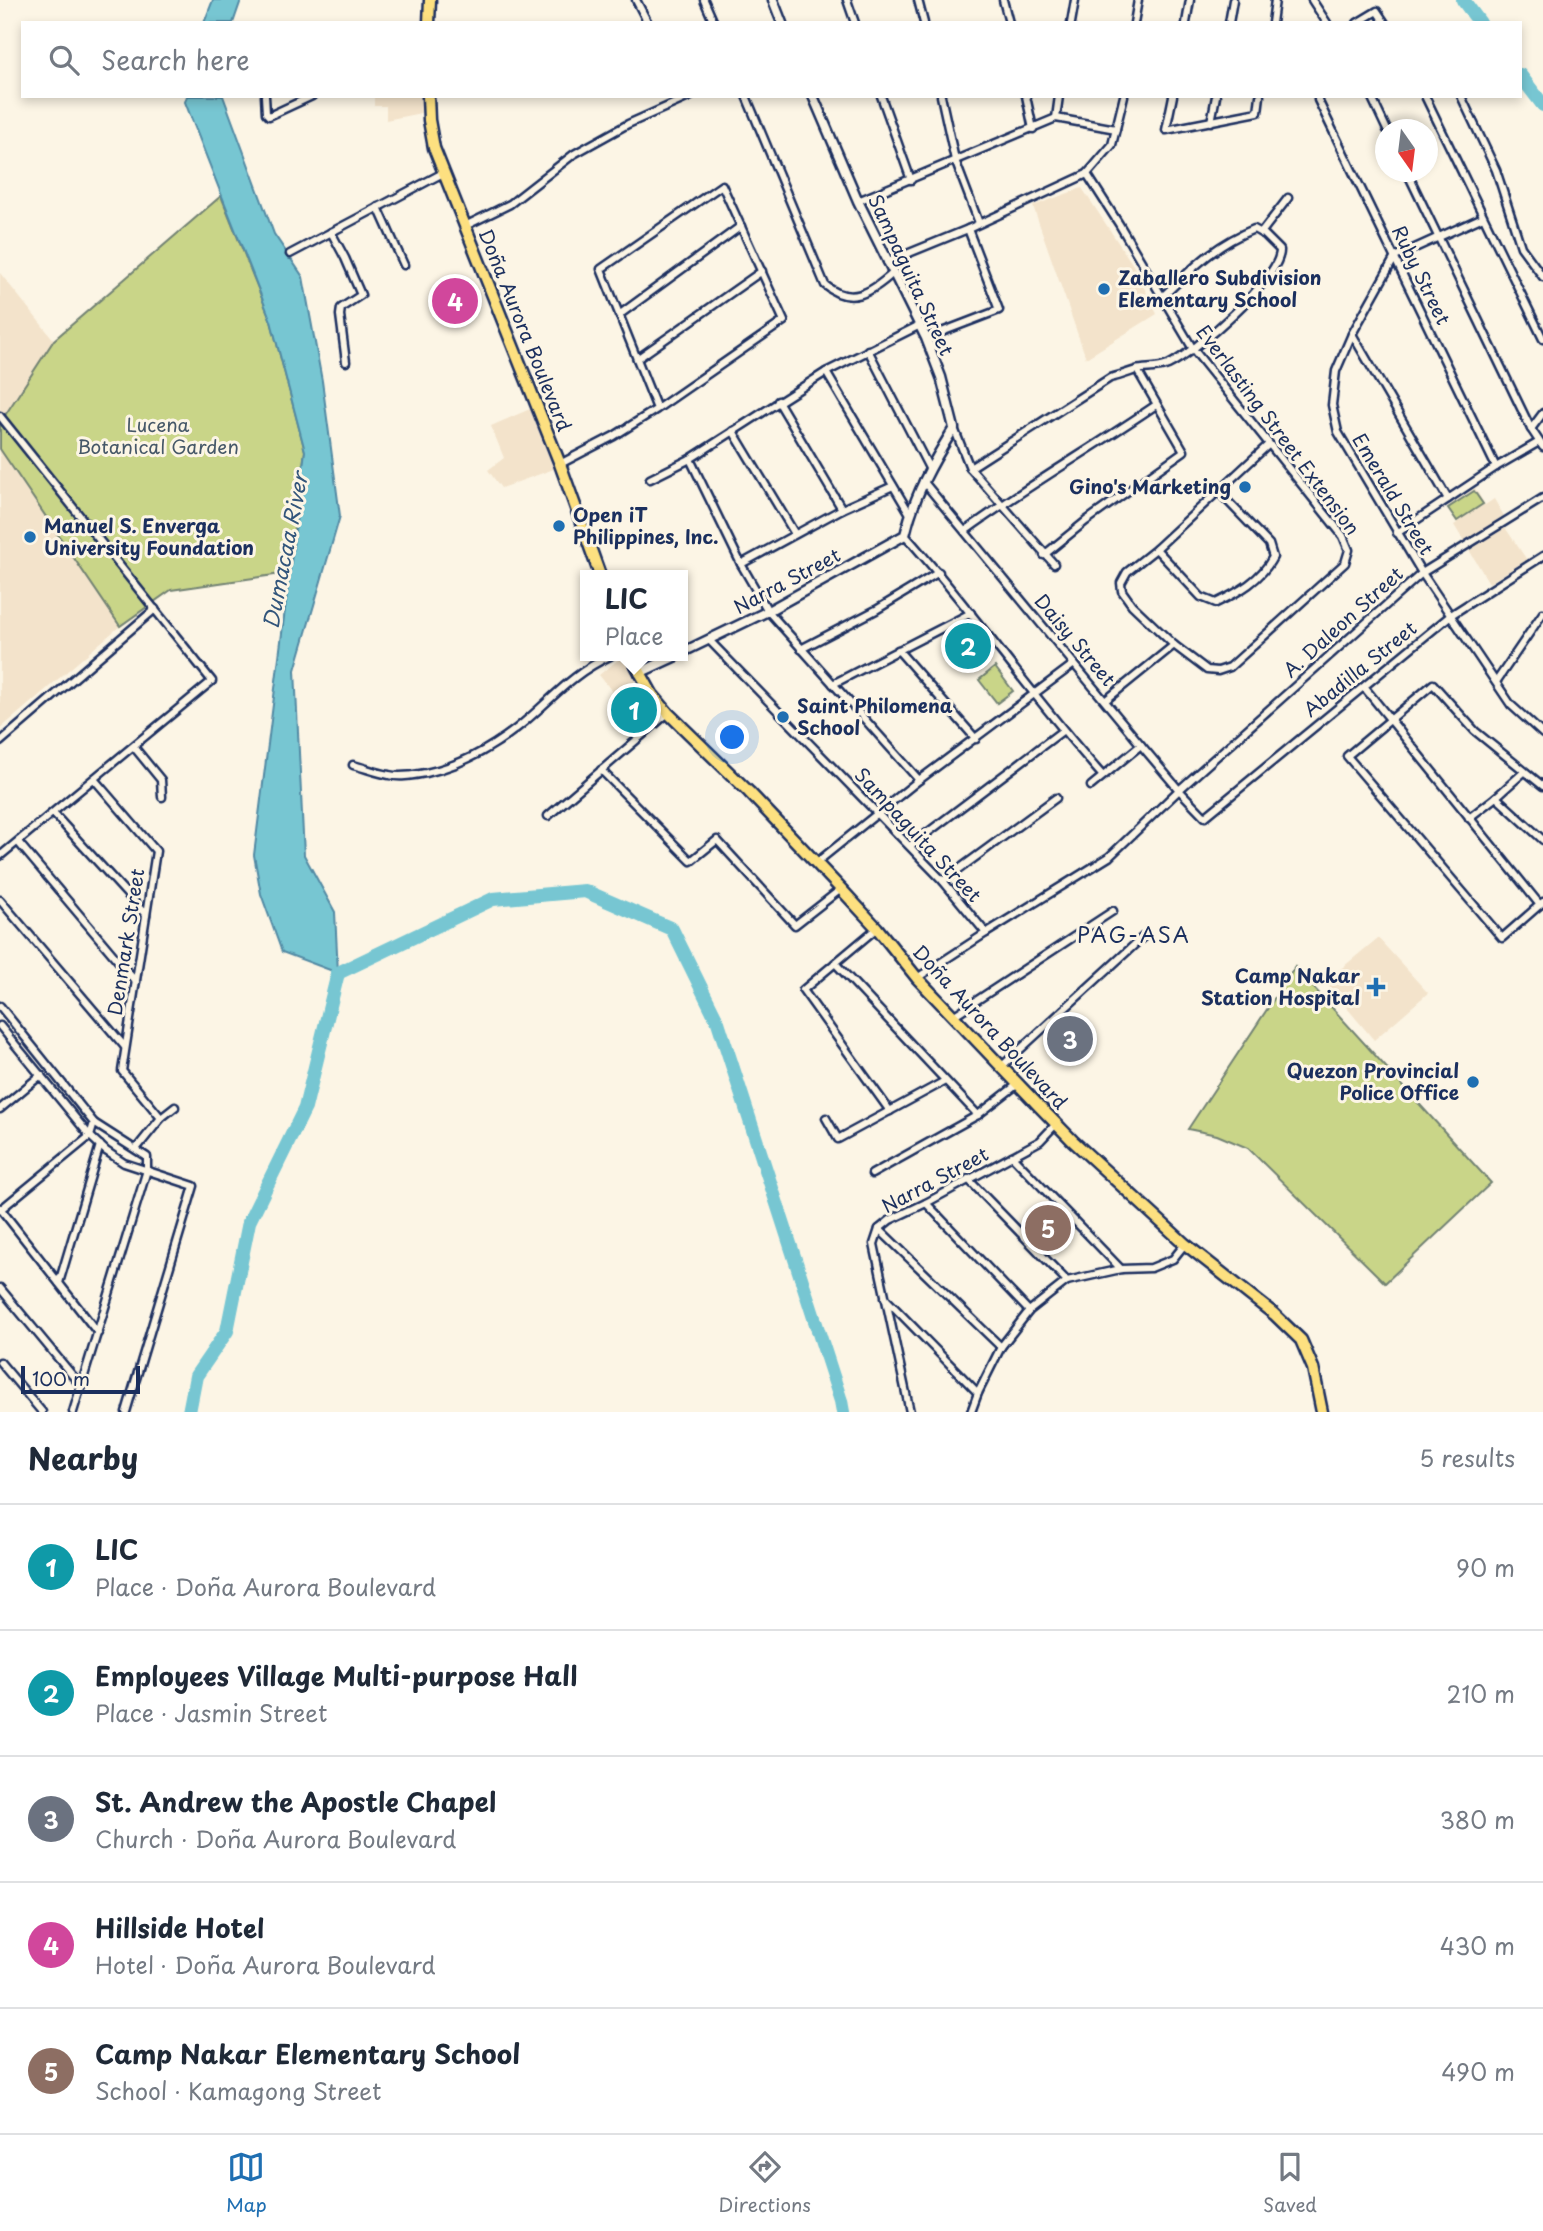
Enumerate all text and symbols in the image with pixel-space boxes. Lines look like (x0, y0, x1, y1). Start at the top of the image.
search box (21, 21, 1522, 98)
text: Search here (101, 40, 250, 79)
icon: search (45, 41, 83, 79)
north arrow (1375, 119, 1438, 182)
street label: Sampaguita Street (862, 189, 962, 360)
street label: Ruby Street (1386, 220, 1458, 329)
street label: Doña Aurora Boulevard (472, 224, 580, 435)
place label: Zaballero Subdivision Elementary School (1118, 263, 1322, 313)
pin: 4 (432, 275, 478, 327)
marker: Zaballero Subdivision Elementary School (1096, 281, 1112, 297)
street label: Everlasting Street Extension (1190, 319, 1367, 540)
park label: Lucena Botanical Garden (77, 410, 239, 460)
street label: Emerald Street (1346, 427, 1441, 560)
water label: Dumacaa River (253, 467, 315, 632)
place label: Gino's Marketing (1069, 472, 1231, 500)
marker: Gino's Marketing (1237, 479, 1253, 495)
place label: Open iT Philippines, Inc. (573, 500, 718, 550)
place label: Manuel S. Enverga University Foundation (44, 511, 254, 561)
marker: Open iT Philippines, Inc. (551, 518, 567, 534)
marker: Manuel S. Enverga University Foundation (22, 529, 38, 545)
street label: Narra Street (728, 540, 845, 620)
street label: A. Daleon Street (1276, 559, 1409, 683)
popup (580, 570, 688, 661)
text: LIC (605, 579, 648, 618)
street label: Daisy Street (1029, 587, 1123, 692)
street label: Abadilla Street (1297, 614, 1422, 723)
text: Place (605, 618, 663, 653)
pin: 2 (945, 620, 991, 672)
pin: 1 (611, 684, 657, 736)
place label: Saint Philomena School (797, 691, 953, 741)
marker: Saint Philomena School (775, 709, 791, 725)
your location (715, 720, 749, 754)
street label: Sampaguita Street (849, 761, 989, 908)
street label: Denmark Street (100, 866, 150, 1017)
district label: PAG-ASA (1077, 918, 1191, 950)
street label: Doña Aurora Boulevard (907, 938, 1075, 1115)
place label: Camp Nakar Station Hospital (1201, 961, 1360, 1011)
marker: Camp Nakar Station Hospital (1366, 977, 1386, 997)
pin: 3 (1047, 1013, 1093, 1065)
place label: Quezon Provincial Police Office (1287, 1056, 1459, 1106)
marker: Quezon Provincial Police Office (1465, 1074, 1481, 1090)
street label: Narra Street (876, 1139, 993, 1219)
pin: 5 (1025, 1202, 1071, 1254)
scale bar (21, 1363, 140, 1395)
text: 100 m (32, 1364, 90, 1392)
text: Nearby (28, 1435, 138, 1480)
text: 5 results (1419, 1440, 1515, 1475)
text: LIC (95, 1530, 138, 1569)
text: 1 (46, 1550, 57, 1585)
text: 90 m (1456, 1550, 1515, 1585)
text: Place · Doña Aurora Boulevard (95, 1569, 436, 1604)
text: Employees Village Multi-purpose Hall (95, 1656, 577, 1695)
text: 2 (43, 1676, 59, 1711)
text: 210 m (1447, 1676, 1515, 1711)
text: Place · Jasmin Street (95, 1695, 327, 1730)
text: St. Andrew the Apostle Chapel (95, 1782, 496, 1821)
text: 3 (43, 1802, 59, 1837)
text: 380 m (1440, 1802, 1515, 1837)
text: Church · Doña Aurora Boulevard (95, 1821, 456, 1856)
text: Hillside Hotel (95, 1908, 264, 1947)
text: 4 (43, 1928, 59, 1963)
text: 430 m (1440, 1928, 1515, 1963)
text: Hotel · Doña Aurora Boulevard (95, 1947, 436, 1982)
text: Camp Nakar Elementary School (95, 2034, 520, 2073)
text: 5 (44, 2054, 58, 2089)
text: 490 m (1441, 2054, 1515, 2089)
text: School · Kamagong Street (95, 2073, 382, 2108)
tab: Map (226, 2148, 267, 2218)
tab: Directions (719, 2148, 811, 2218)
tab: Saved (1263, 2148, 1317, 2218)

